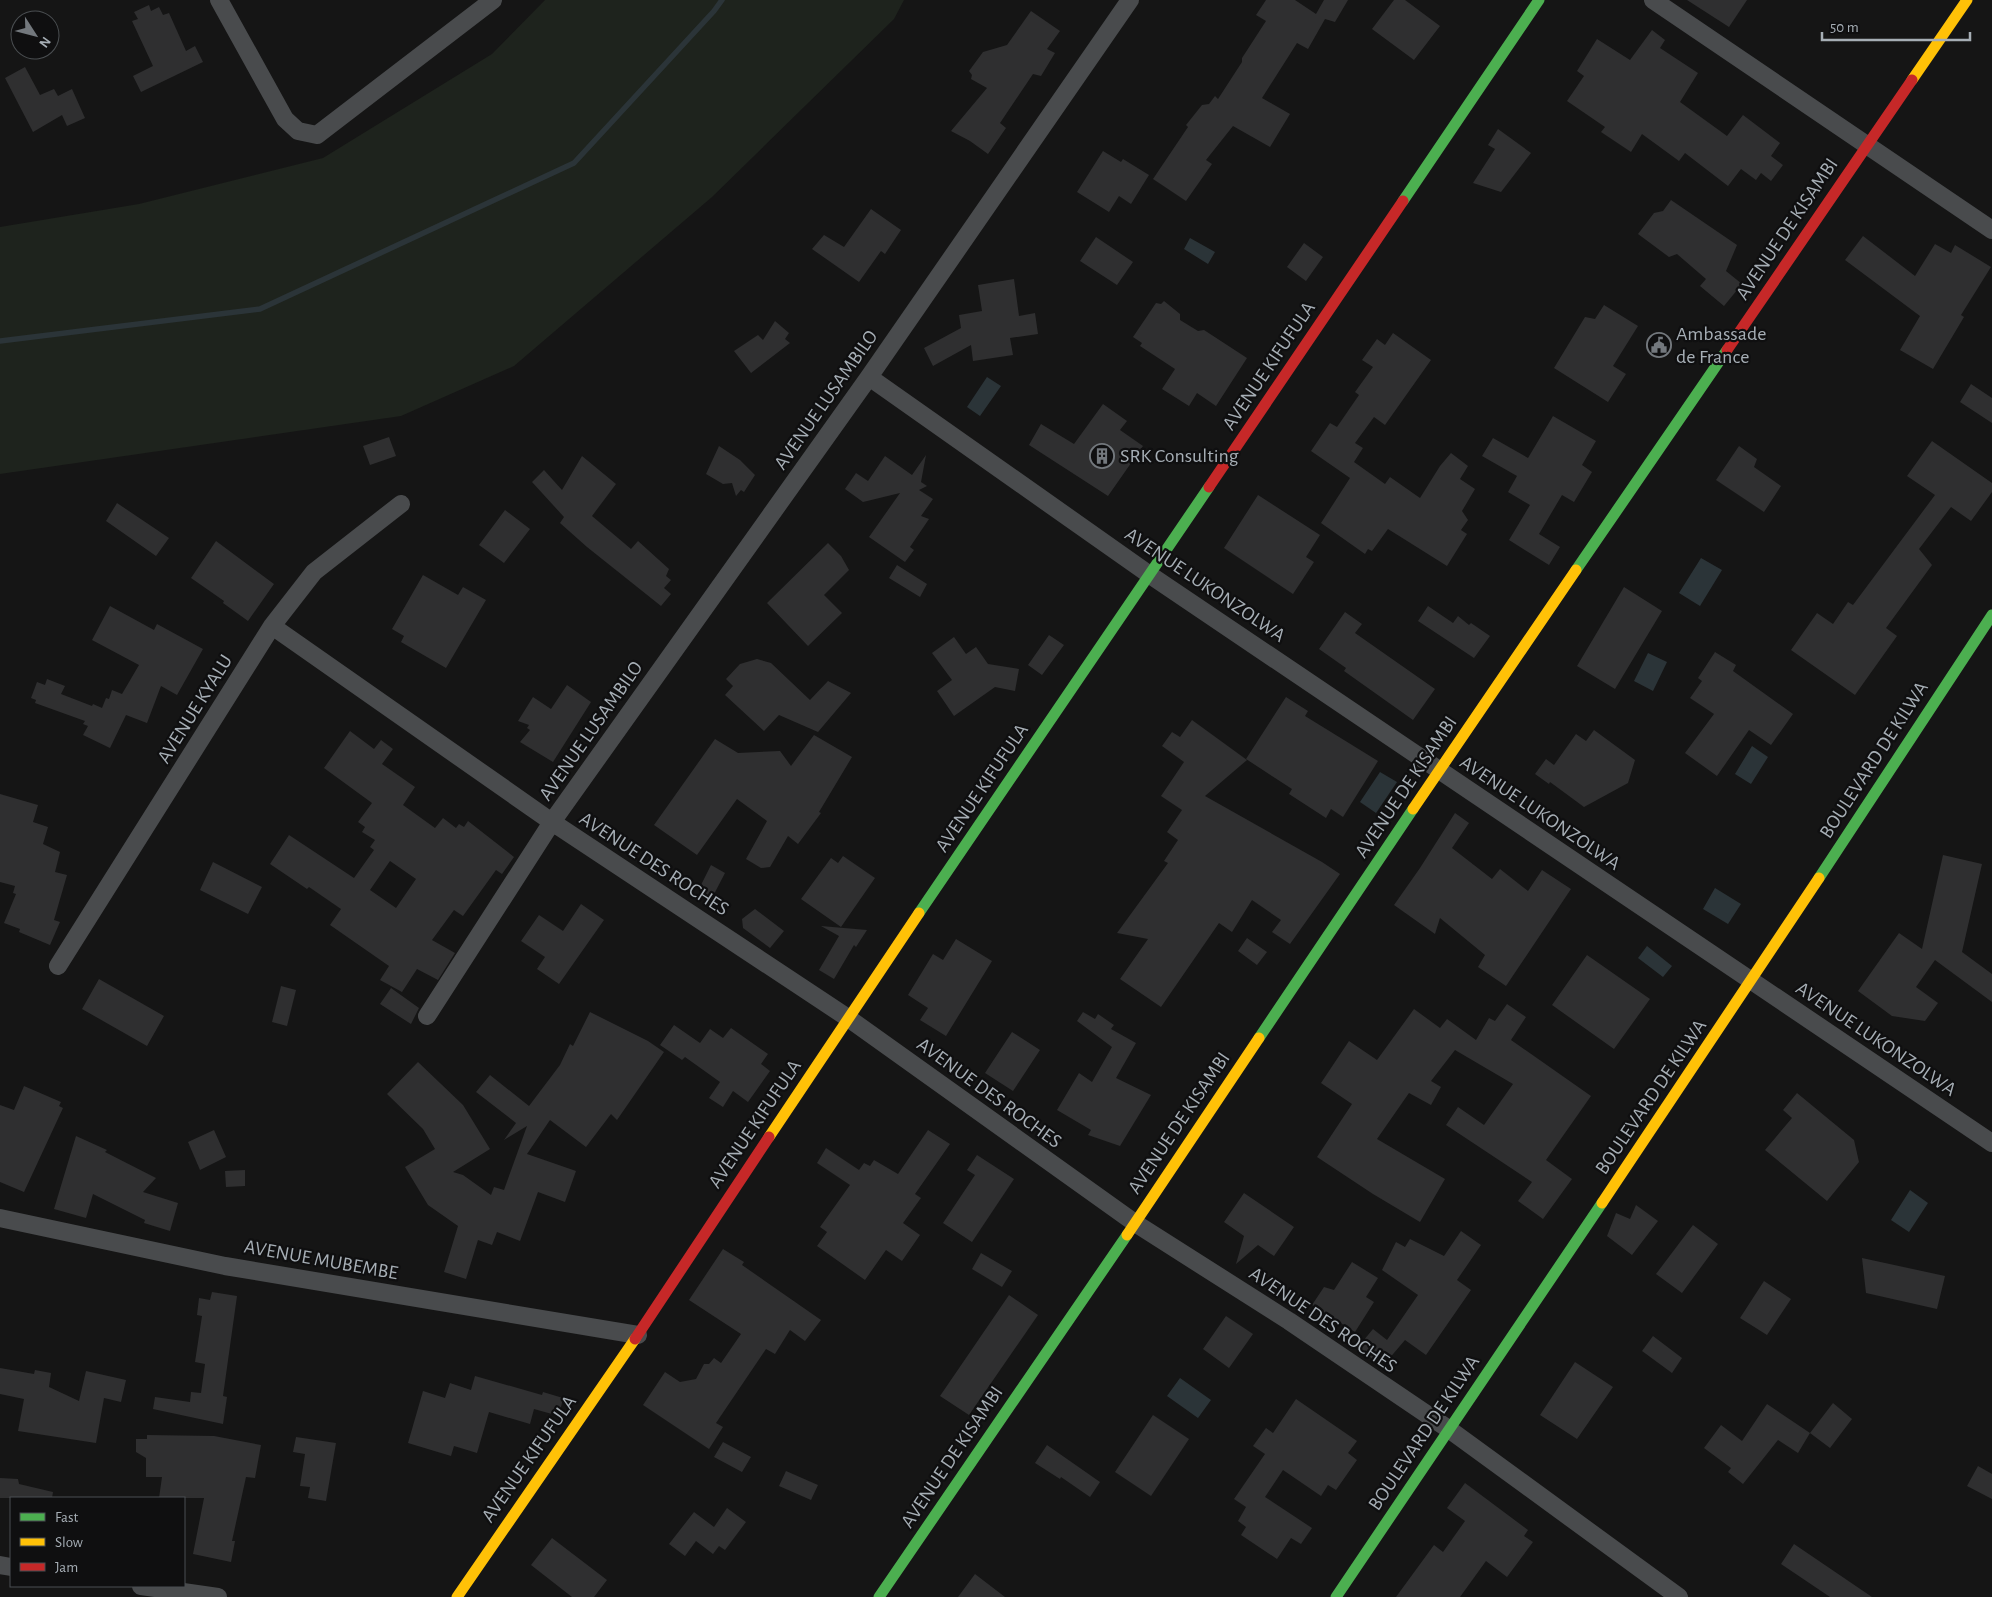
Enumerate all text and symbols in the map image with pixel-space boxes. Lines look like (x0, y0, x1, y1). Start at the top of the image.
north arrow (10, 10, 60, 60)
scale bar (1822, 10, 1970, 42)
text: 50 m (1830, 20, 1859, 35)
text: N (36, 34, 53, 50)
street label: AVENUE DE KISAMBI (1732, 155, 1842, 303)
street label: AVENUE KIFUFULA (1219, 298, 1319, 434)
place label: Ambassade de France (1676, 324, 1766, 367)
street label: AVENUE LUSAMBILO (770, 327, 882, 473)
public building icon: Ambassade de France (1646, 332, 1672, 358)
building icon: SRK Consulting (1089, 443, 1115, 469)
place label: SRK Consulting (1120, 446, 1239, 466)
street label: AVENUE LUKONZOLWA (1121, 524, 1289, 646)
street label: AVENUE KYALU (154, 651, 236, 767)
street label: AVENUE LUSAMBILO (535, 658, 647, 804)
street label: BOULEVARD DE KILWA (1816, 678, 1932, 842)
street label: AVENUE DE KISAMBI (1351, 713, 1461, 861)
street label: AVENUE KIFUFULA (932, 720, 1032, 856)
street label: AVENUE LUKONZOLWA (1456, 752, 1624, 874)
street label: AVENUE DES ROCHES (576, 808, 732, 920)
street label: AVENUE LUKONZOLWA (1792, 978, 1960, 1100)
street label: BOULEVARD DE KILWA (1592, 1016, 1710, 1178)
street label: AVENUE DES ROCHES (913, 1034, 1065, 1152)
street label: AVENUE DE KISAMBI (1124, 1049, 1234, 1197)
street label: AVENUE KIFUFULA (705, 1056, 805, 1192)
street label: AVENUE MUBEMBE (242, 1237, 400, 1283)
street label: AVENUE DES ROCHES (1246, 1263, 1400, 1377)
street label: BOULEVARD DE KILWA (1365, 1352, 1483, 1514)
street label: AVENUE DE KISAMBI (897, 1383, 1007, 1531)
street label: AVENUE KIFUFULA (478, 1392, 580, 1526)
legend (10, 1497, 185, 1587)
text: Fast (55, 1510, 79, 1525)
text: Slow (55, 1535, 83, 1550)
text: Jam (55, 1560, 78, 1575)

